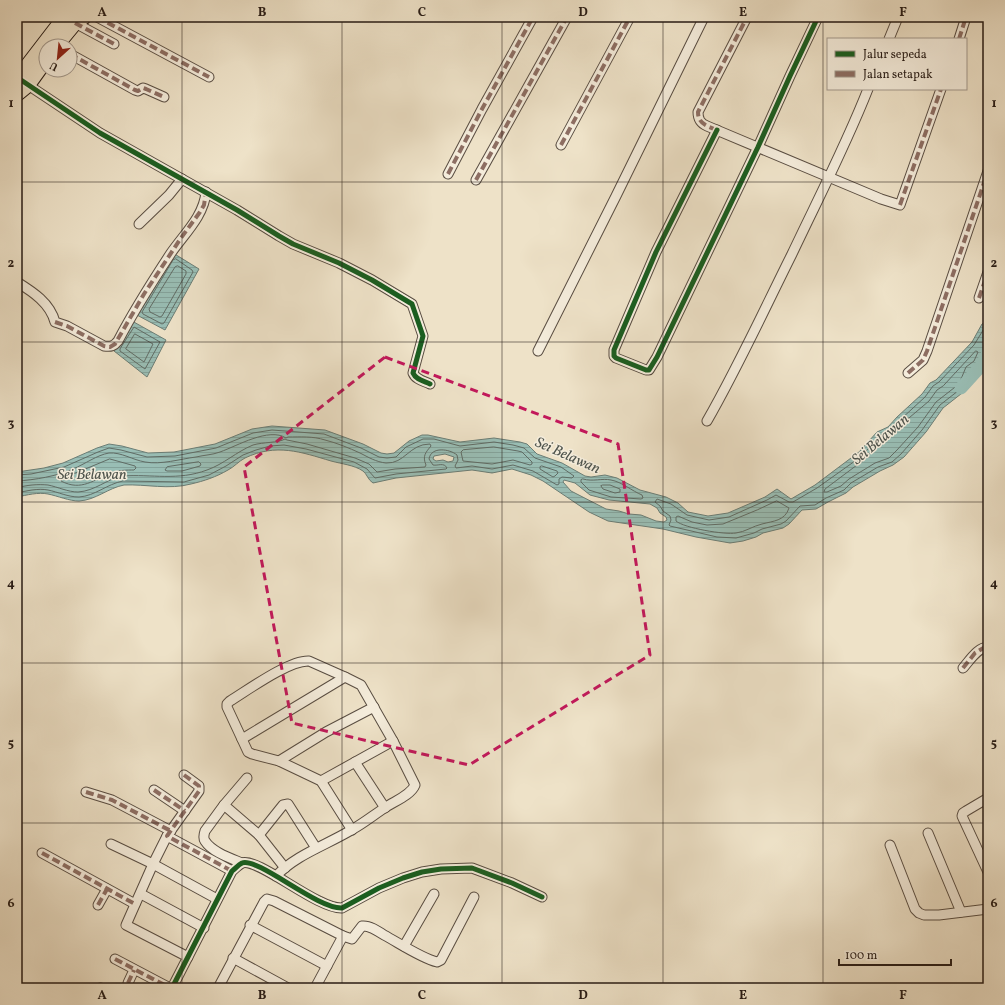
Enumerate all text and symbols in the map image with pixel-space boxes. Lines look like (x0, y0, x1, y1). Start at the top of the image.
text: A (97, 4, 107, 22)
text: B (258, 4, 267, 22)
text: C (418, 4, 426, 22)
text: D (578, 4, 588, 22)
text: E (739, 4, 747, 22)
text: F (899, 4, 907, 22)
north arrow (38, 38, 78, 78)
legend (827, 38, 967, 90)
text: Jalur sepeda (863, 47, 927, 63)
text: U (47, 57, 61, 74)
text: Jalan setapak (863, 67, 933, 83)
text: 1 (8, 95, 14, 113)
text: 1 (991, 95, 997, 113)
text: 2 (8, 255, 15, 273)
text: 2 (991, 255, 998, 273)
water label: Sei Belawan (848, 410, 914, 470)
text: 3 (8, 415, 15, 433)
text: 3 (991, 415, 998, 433)
water label: Sei Belawan (531, 433, 603, 480)
water label: Sei Belawan (57, 465, 127, 486)
text: 4 (7, 575, 15, 593)
text: 4 (990, 575, 998, 593)
text: 5 (8, 735, 14, 753)
text: 5 (991, 735, 997, 753)
text: 6 (7, 895, 15, 913)
text: 6 (990, 895, 998, 913)
scale bar (839, 941, 951, 967)
text: 100 m (845, 948, 878, 964)
text: A (97, 987, 107, 1005)
text: B (258, 987, 267, 1005)
text: C (418, 987, 426, 1005)
text: D (578, 987, 588, 1005)
text: E (739, 987, 747, 1005)
text: F (899, 987, 907, 1005)

